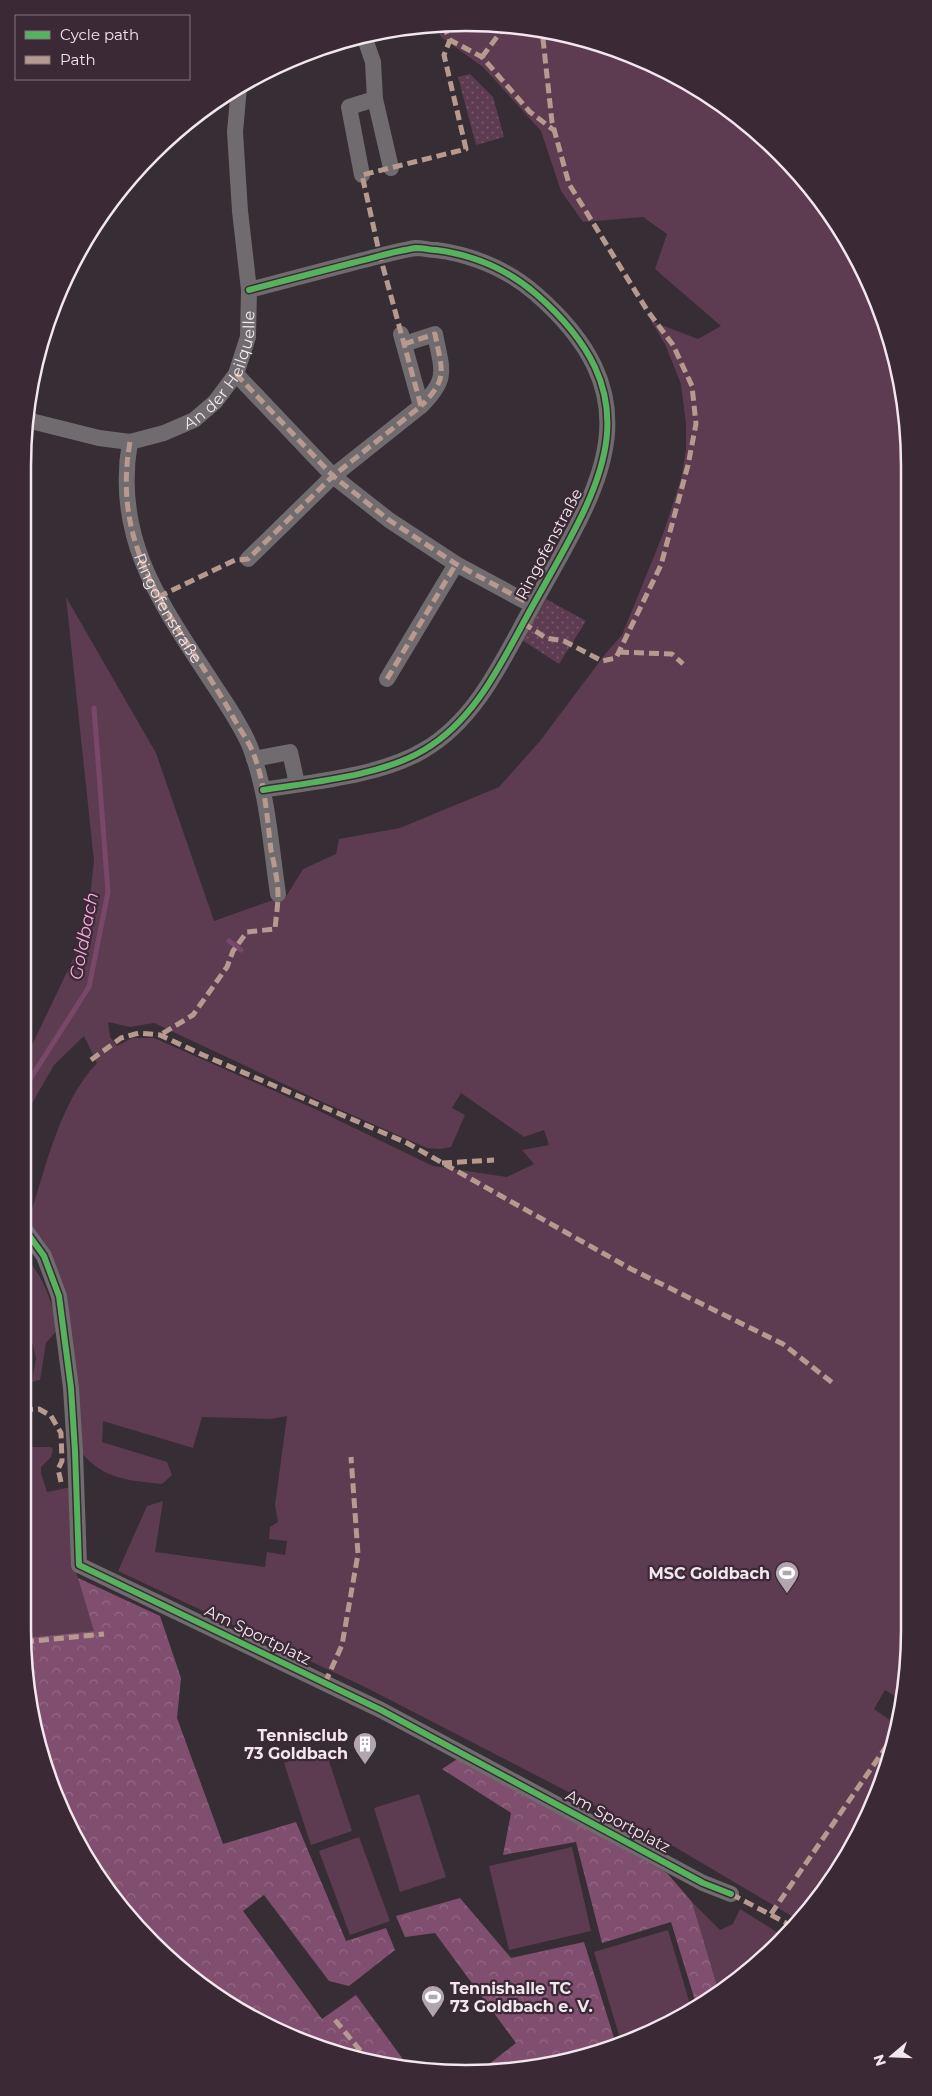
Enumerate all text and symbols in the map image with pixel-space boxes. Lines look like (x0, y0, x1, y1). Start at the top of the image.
legend (15, 15, 190, 80)
text: Cycle path (60, 25, 139, 44)
text: Path (60, 50, 96, 69)
street label: An der Heilquelle (180, 310, 258, 433)
street label: Ringofenstraße (512, 485, 586, 603)
street label: Ringofenstraße (131, 550, 207, 667)
water label: Goldbach (65, 890, 103, 982)
sports icon: MSC Goldbach (774, 1560, 800, 1594)
place label: MSC Goldbach (648, 1564, 770, 1583)
street label: Am Sportplatz (202, 1601, 314, 1669)
place label: Tennisclub 73 Goldbach (244, 1726, 348, 1763)
building icon: Tennisclub 73 Goldbach (352, 1731, 378, 1765)
street label: Am Sportplatz (562, 1785, 674, 1857)
place label: Tennishalle TC 73 Goldbach e. V. (450, 1979, 593, 2016)
sports icon: Tennishalle TC 73 Goldbach e. V. (420, 1984, 446, 2018)
north arrow (867, 2031, 917, 2081)
text: N (869, 2052, 890, 2069)

